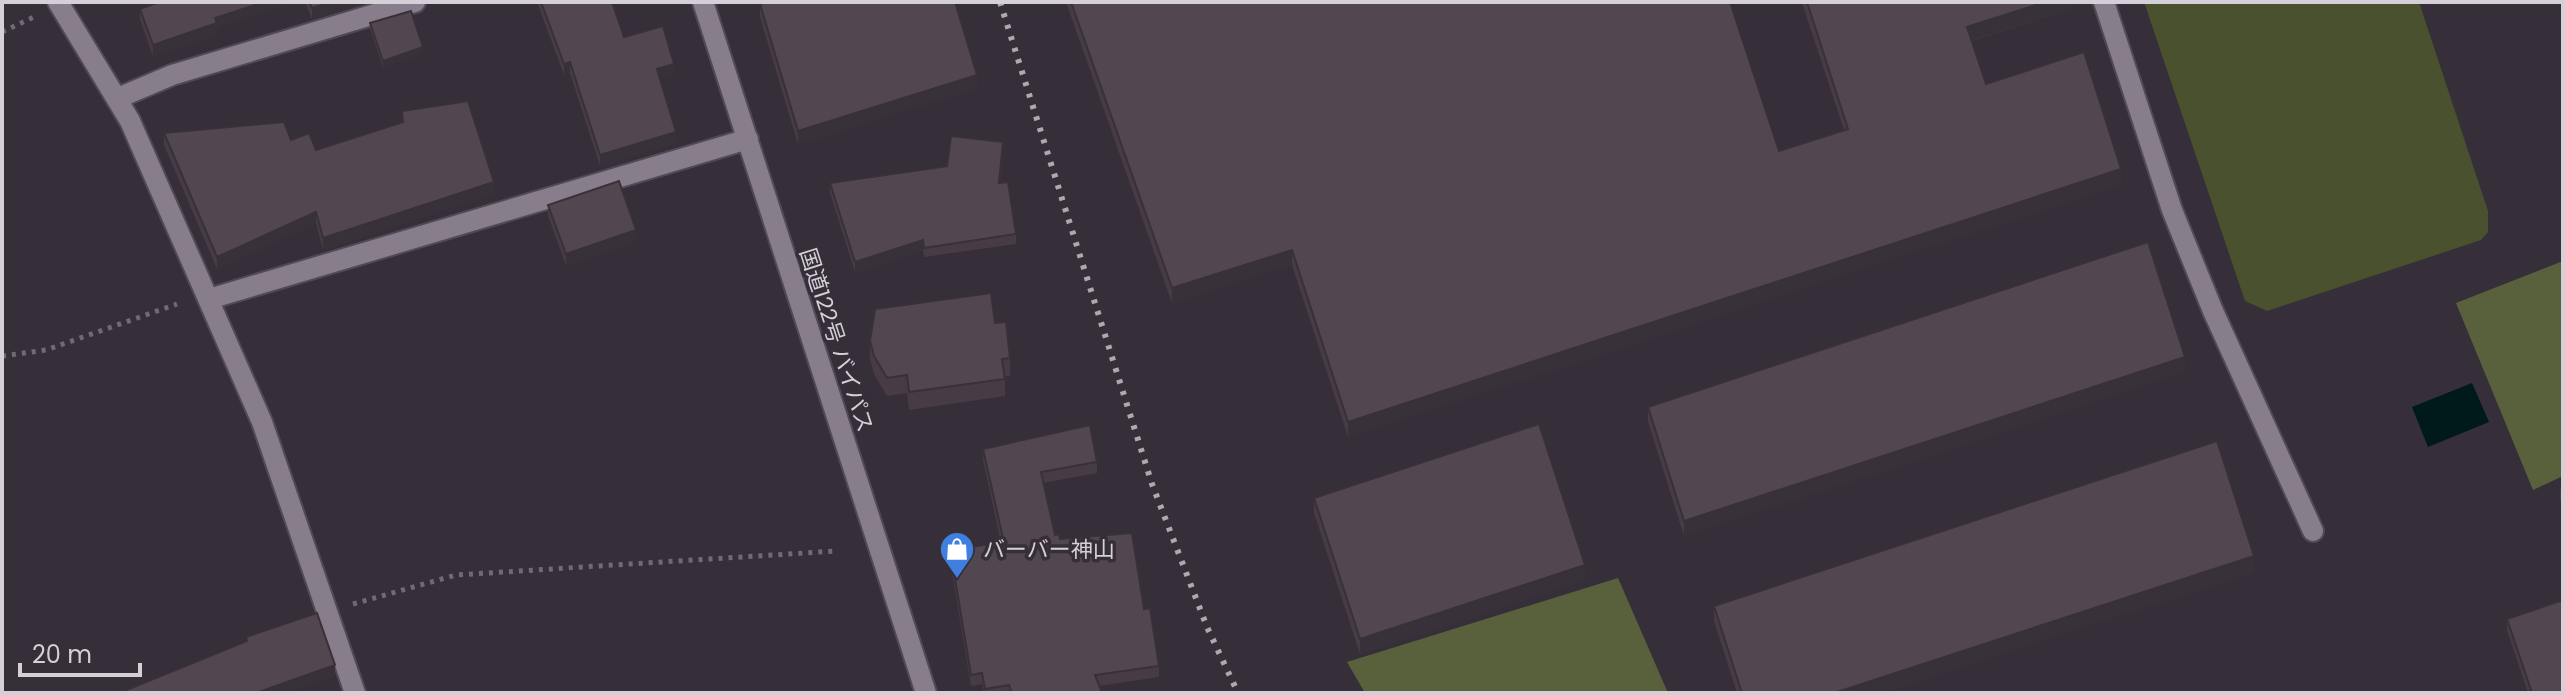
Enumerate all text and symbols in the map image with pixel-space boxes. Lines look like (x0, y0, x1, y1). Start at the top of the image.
street label: 国道122号 バイパス (792, 244, 881, 436)
shop icon: バーバー神山 (938, 530, 976, 580)
place label: バーバー神山 (983, 534, 1115, 565)
scale bar (20, 627, 140, 677)
text: 20 m (32, 638, 92, 671)

